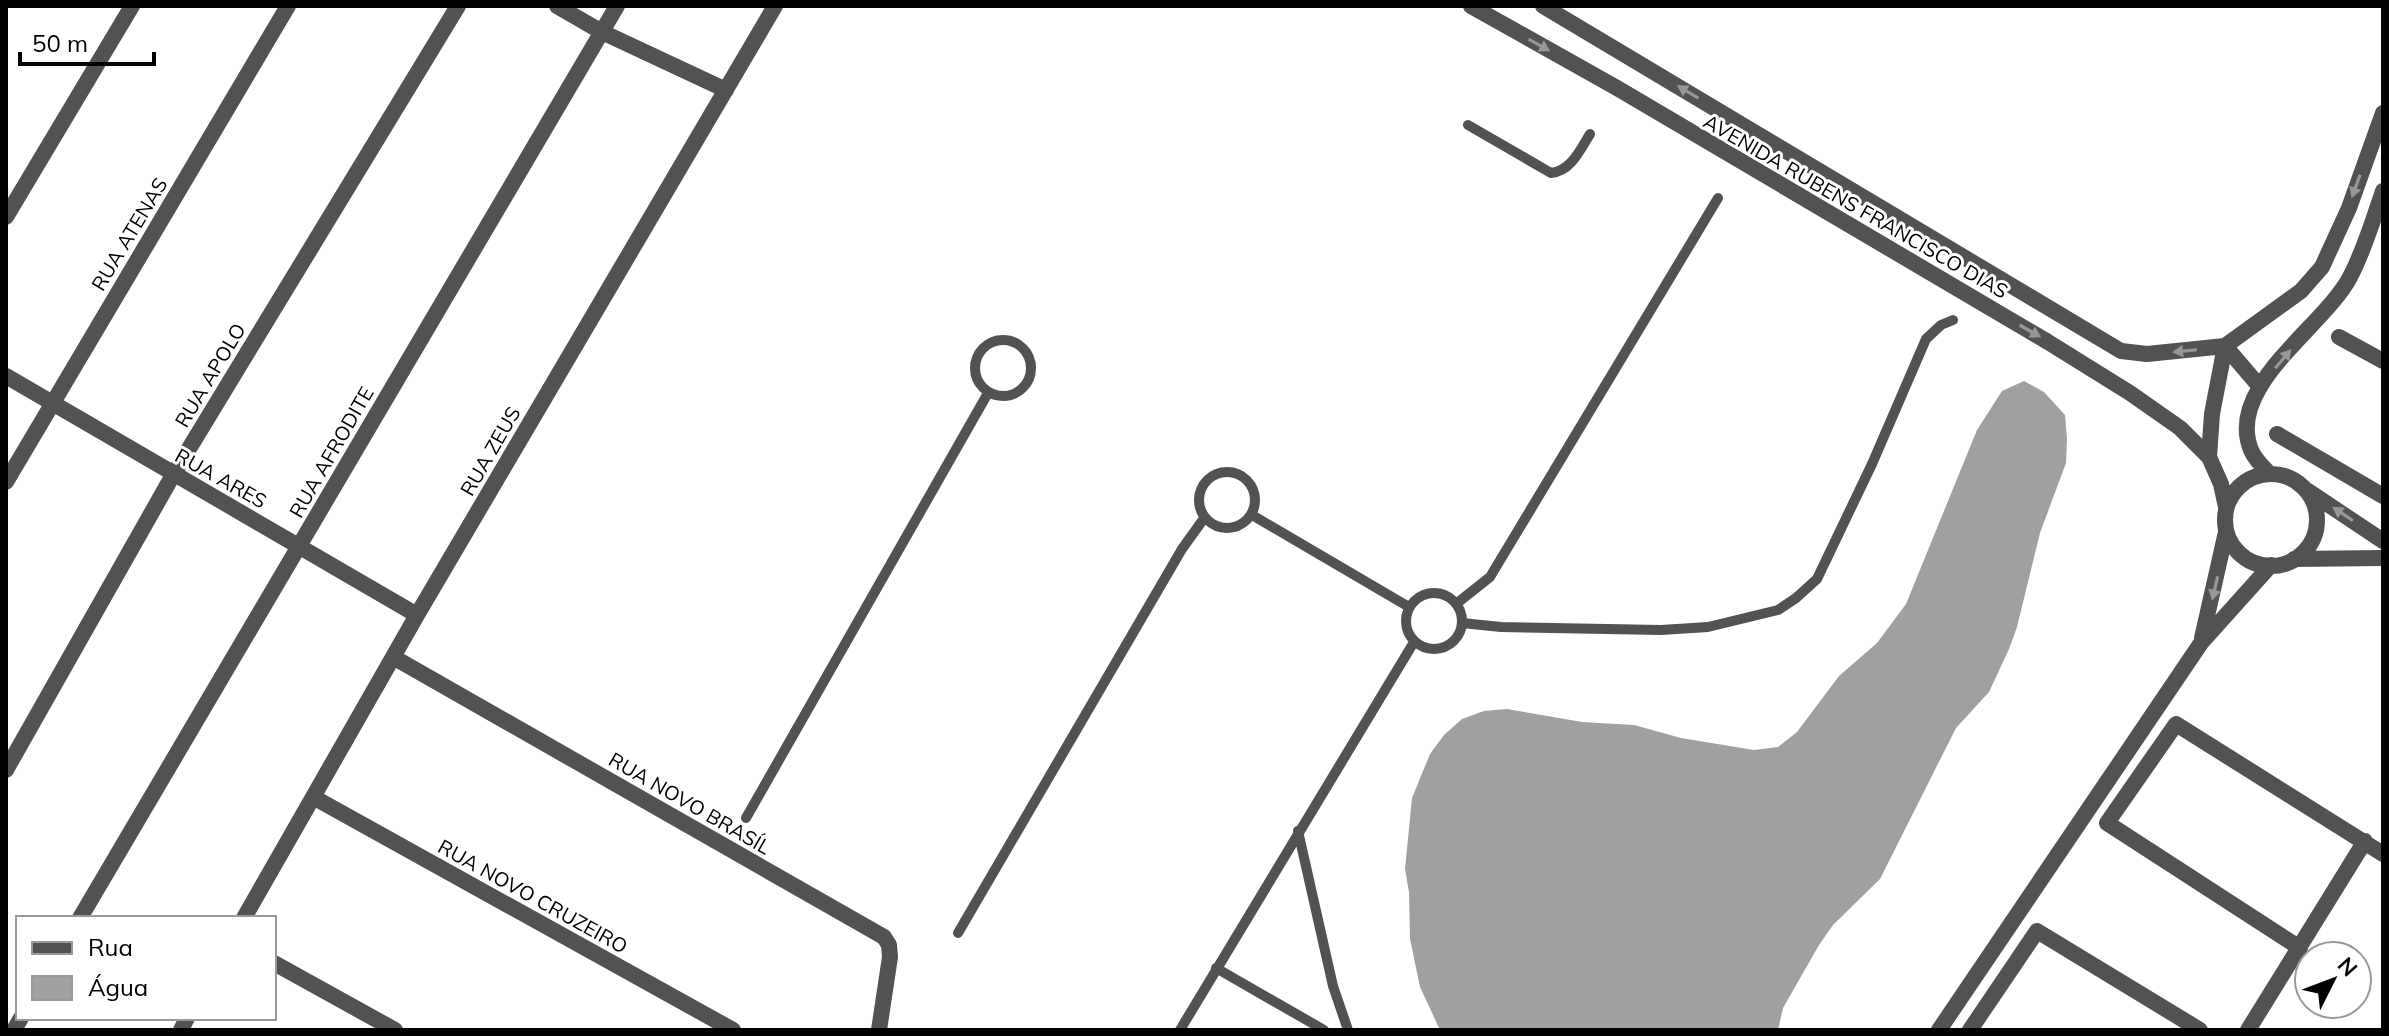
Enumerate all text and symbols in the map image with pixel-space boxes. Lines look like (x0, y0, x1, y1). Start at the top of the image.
scale bar (20, 16, 154, 66)
text: 50 m (32, 28, 88, 58)
one-way arrow (1528, 38, 1550, 52)
one-way arrow (1677, 86, 1699, 100)
street label: AVENIDA RUBENS FRANCISCO DIAS (1699, 108, 2013, 304)
street label: RUA ATENAS (86, 173, 172, 295)
one-way arrow (2350, 174, 2362, 198)
street label: RUA APOLO (169, 318, 251, 432)
one-way arrow (2019, 324, 2041, 338)
one-way arrow (2172, 345, 2197, 358)
one-way arrow (2274, 349, 2291, 369)
street label: RUA AFRODITE (283, 382, 379, 522)
street label: RUA ZEUS (454, 402, 526, 500)
street label: RUA ARES (171, 443, 271, 513)
one-way arrow (2332, 507, 2354, 522)
one-way arrow (2208, 575, 2221, 600)
street label: RUA NOVO BRASÍL (605, 746, 776, 860)
street label: RUA NOVO CRUZEIRO (434, 833, 632, 959)
legend (16, 916, 276, 1020)
text: Rua (88, 932, 133, 962)
north arrow (2293, 940, 2373, 1020)
text: N (2332, 951, 2364, 982)
text: Água (88, 972, 148, 1002)

